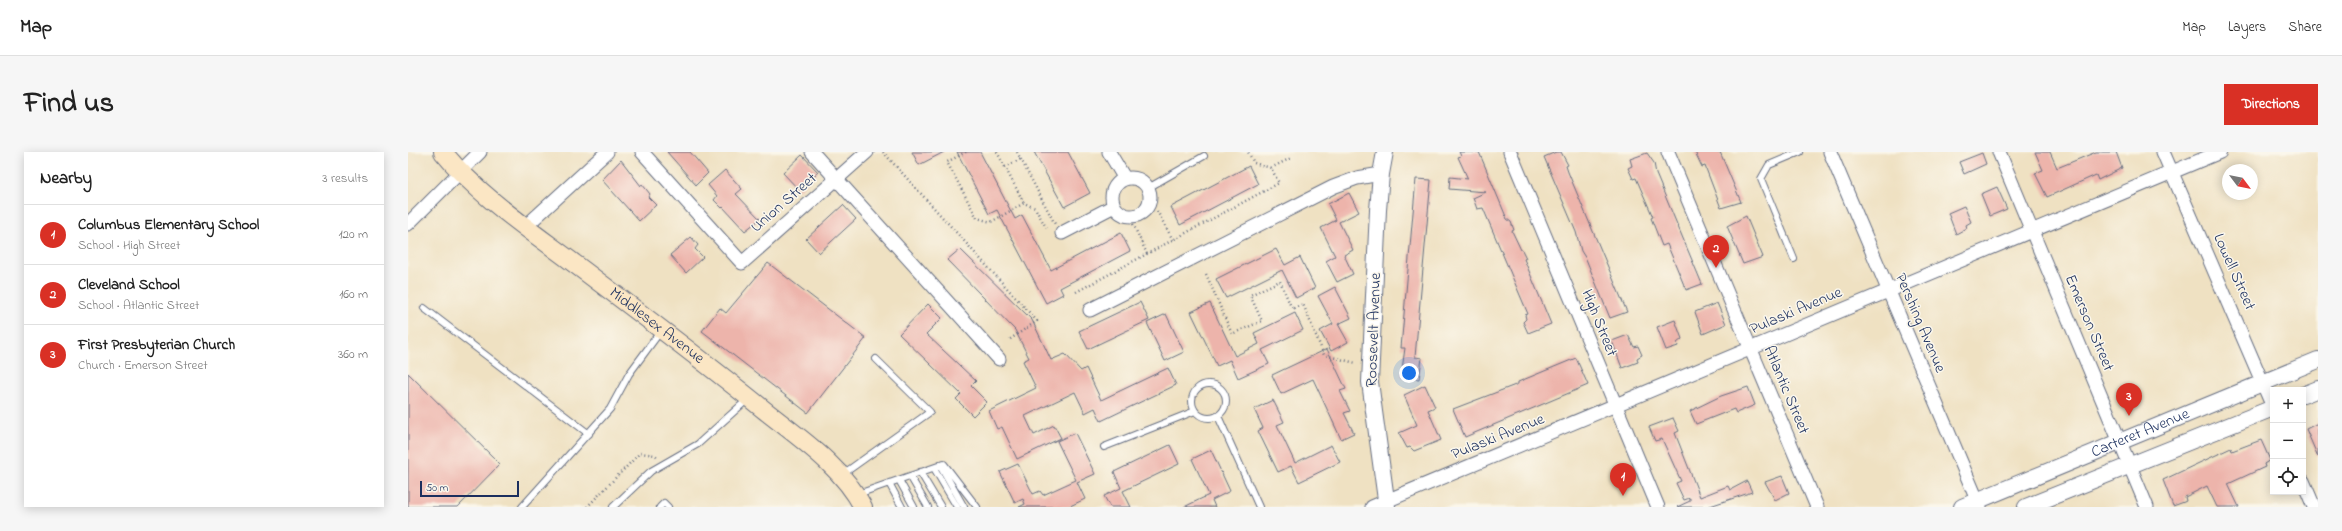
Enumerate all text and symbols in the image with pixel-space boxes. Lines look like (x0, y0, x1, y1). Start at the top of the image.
text: Map (20, 14, 52, 41)
text: Map (2182, 17, 2206, 38)
text: Layers (2228, 17, 2266, 38)
text: Share (2288, 17, 2322, 38)
text: Find us (24, 84, 114, 125)
button: Directions (2224, 84, 2318, 125)
north arrow (2222, 164, 2258, 200)
text: Nearby (40, 166, 92, 191)
street label: Union Street (745, 167, 823, 239)
text: 3 results (322, 169, 368, 188)
text: Columbus Elementary School (78, 214, 259, 236)
text: 1 (51, 225, 55, 244)
text: 120 m (338, 225, 368, 244)
street label: Lowell Street (2206, 230, 2262, 315)
pin: 2 (1703, 235, 1729, 268)
text: School · High Street (78, 236, 180, 255)
street label: Pershing Avenue (1888, 270, 1952, 377)
street label: Emerson Street (2058, 271, 2120, 376)
street label: Roosevelt Avenue (1360, 272, 1388, 388)
text: Cleveland School (78, 274, 180, 296)
street label: Pulaski Avenue (1746, 280, 1847, 341)
street label: Middlesex Avenue (604, 282, 710, 371)
text: 2 (50, 285, 56, 304)
text: 160 m (339, 285, 368, 304)
street label: High Street (1575, 286, 1624, 361)
text: School · Atlantic Street (78, 296, 199, 315)
text: First Presbyterian Church (78, 334, 235, 356)
street label: Atlantic Street (1757, 342, 1816, 439)
text: 3 (50, 345, 56, 364)
text: 360 m (338, 345, 368, 364)
text: Church · Emerson Street (78, 356, 208, 375)
your location (1399, 363, 1419, 383)
pin: 3 (2116, 383, 2142, 416)
map controls (2270, 387, 2306, 495)
button: + (2270, 387, 2306, 423)
street label: Carteret Avenue (2088, 402, 2194, 464)
street label: Pulaski Avenue (1448, 407, 1549, 467)
button: − (2270, 423, 2306, 459)
button: locate (2270, 459, 2306, 495)
pin: 1 (1610, 463, 1636, 496)
scale bar (420, 479, 519, 498)
text: 50 m (426, 480, 448, 496)

